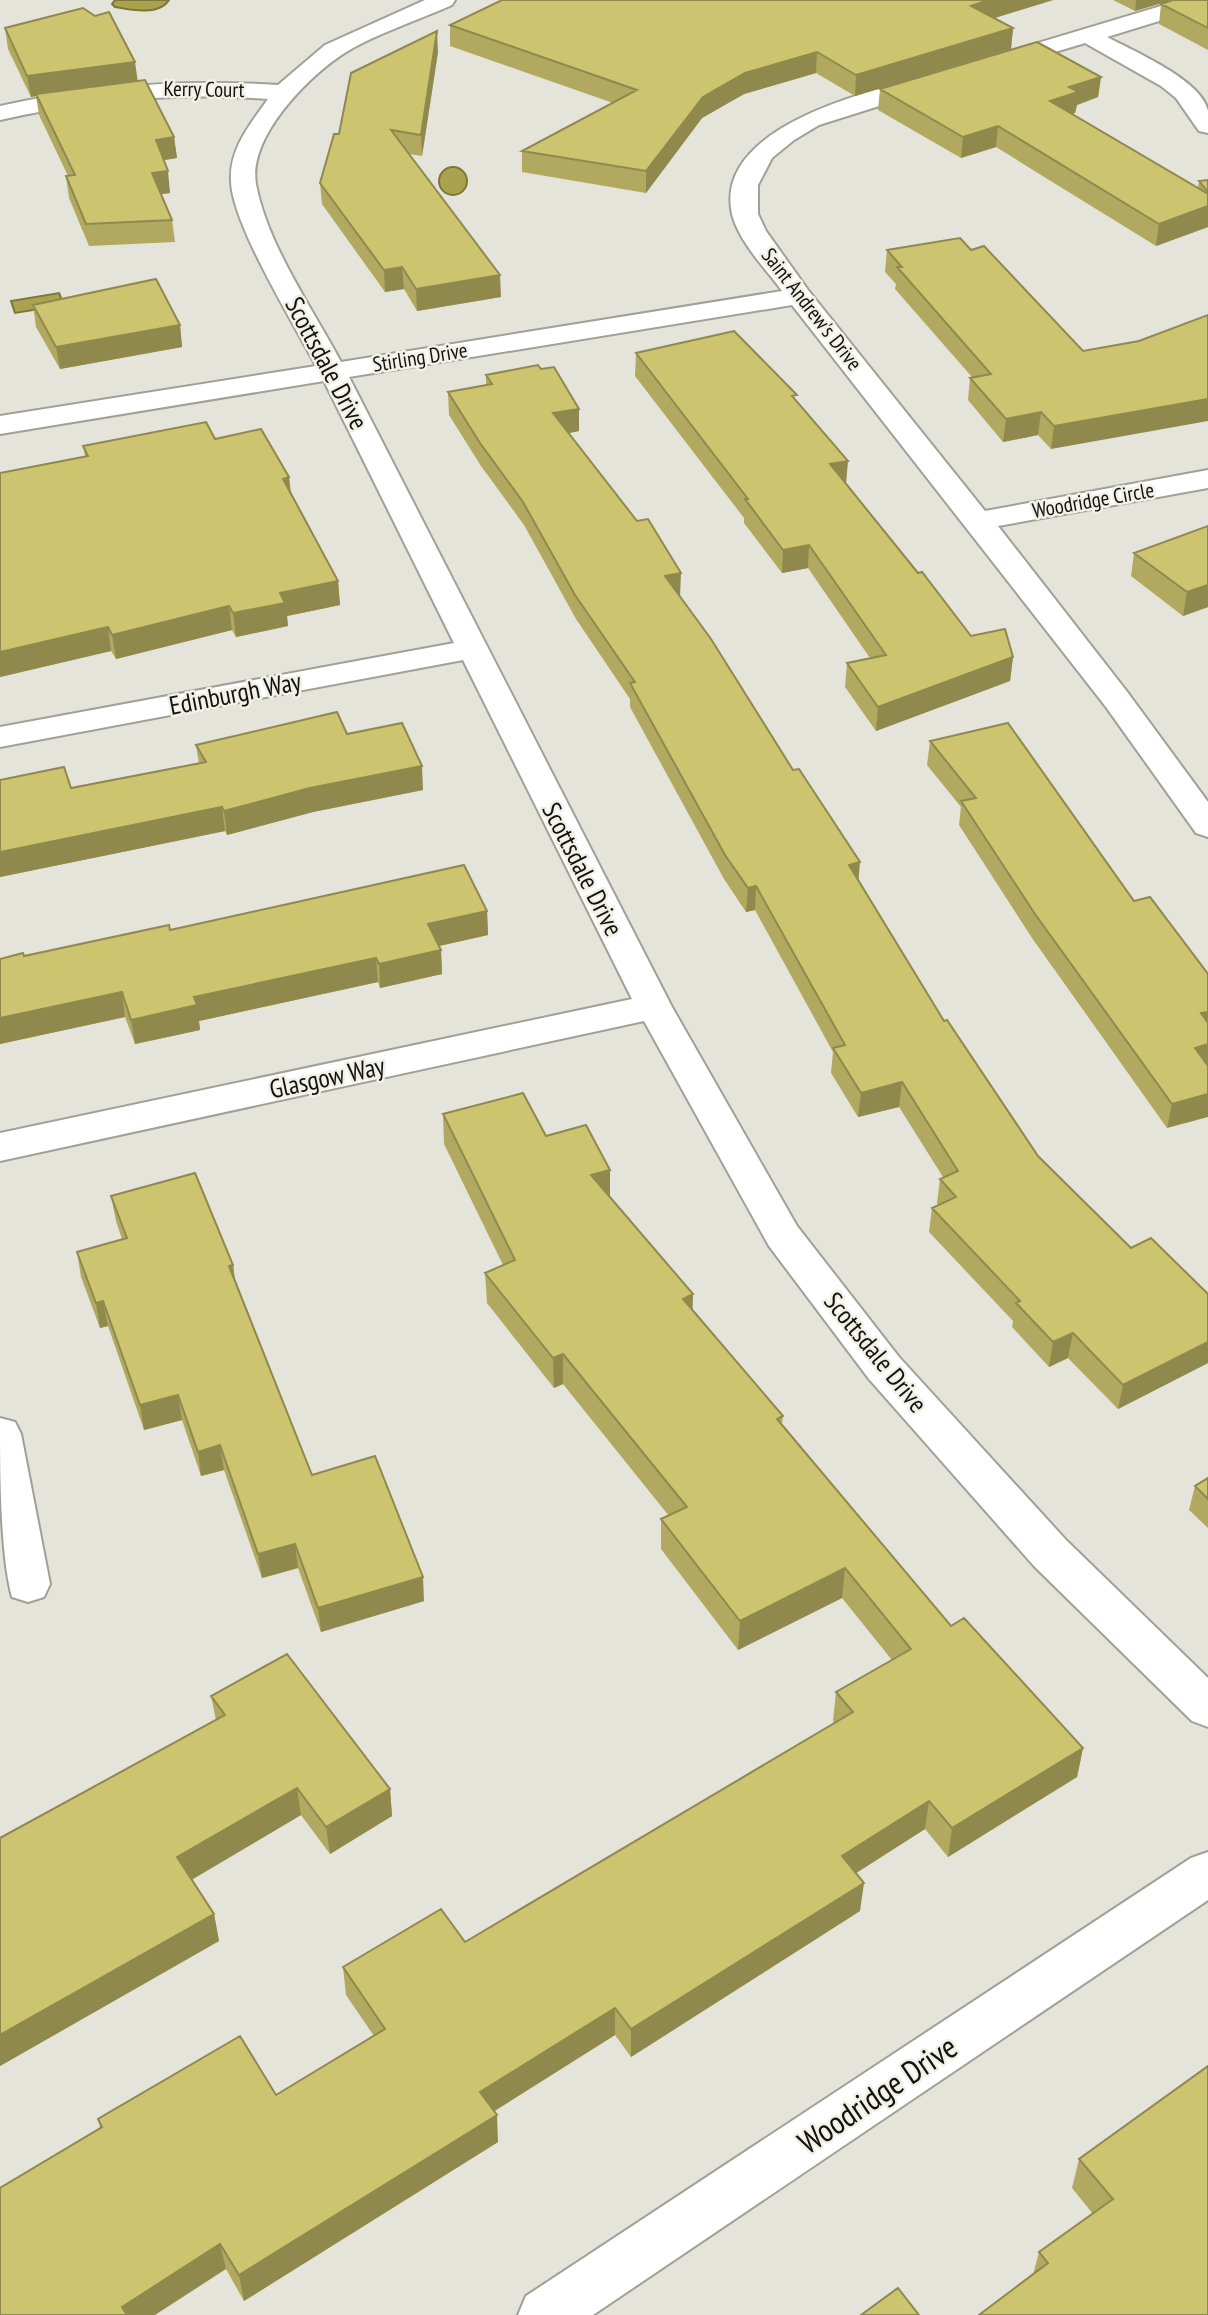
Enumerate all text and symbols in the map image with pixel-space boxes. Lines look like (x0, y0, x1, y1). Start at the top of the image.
street label: Kerry Court (163, 75, 245, 103)
street label: Saint Andrew's Drive (756, 242, 868, 376)
street label: Scottsdale Drive (278, 291, 376, 435)
street label: Stirling Drive (371, 336, 469, 378)
street label: Woodridge Circle (1030, 476, 1156, 524)
street label: Edinburgh Way (166, 664, 304, 722)
street label: Scottsdale Drive (535, 797, 631, 941)
street label: Glasgow Way (266, 1049, 388, 1105)
street label: Scottsdale Drive (817, 1285, 935, 1419)
street label: Woodridge Drive (789, 2025, 965, 2163)

